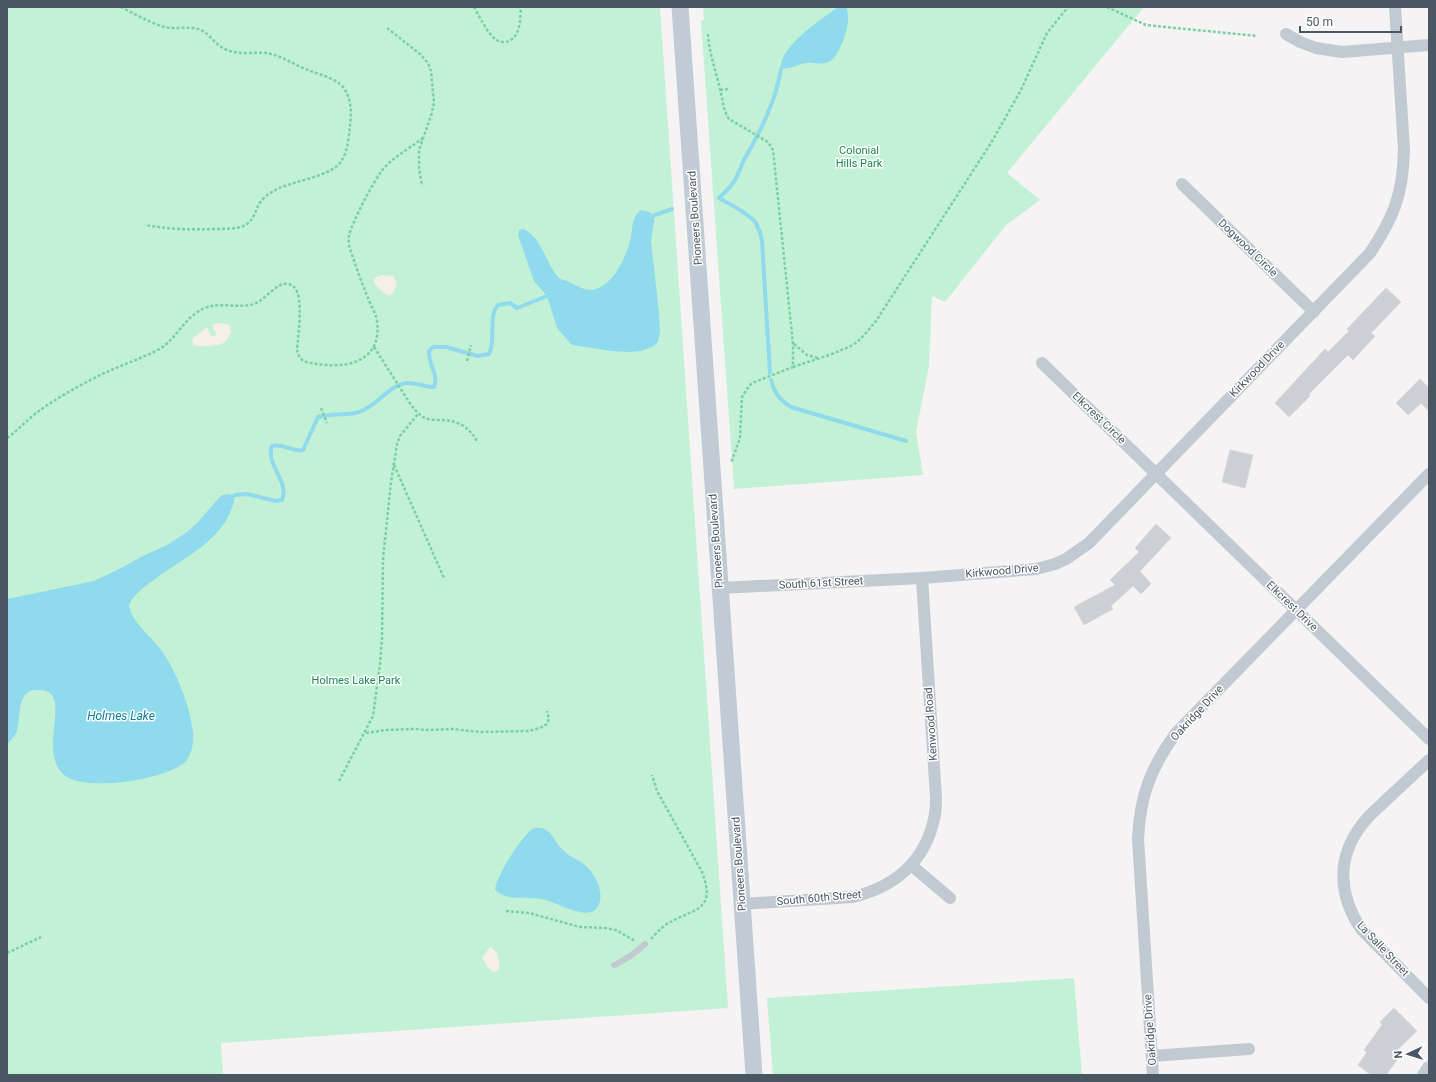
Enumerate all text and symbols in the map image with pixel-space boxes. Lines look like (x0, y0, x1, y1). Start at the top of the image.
scale bar (1300, 8, 1401, 34)
text: 50 m (1306, 15, 1333, 29)
park label: Colonial Hills Park (836, 144, 883, 170)
street label: Pioneers Boulevard (685, 170, 705, 266)
street label: Dogwood Circle (1216, 217, 1280, 280)
street label: Kirkwood Drive (1227, 338, 1287, 400)
street label: Elkcrest Circle (1070, 389, 1129, 447)
street label: Pioneers Boulevard (706, 493, 726, 589)
street label: Kirkwood Drive (965, 561, 1039, 581)
street label: South 61st Street (778, 574, 864, 592)
street label: Elkcrest Drive (1264, 578, 1320, 634)
park label: Holmes Lake Park (312, 674, 401, 687)
street label: Oakridge Drive (1168, 682, 1226, 743)
street label: Kenwood Road (922, 687, 940, 761)
water label: Holmes Lake (87, 709, 155, 723)
street label: Pioneers Boulevard (729, 816, 749, 912)
street label: South 60th Street (776, 888, 862, 908)
street label: La Salle Street (1354, 919, 1412, 979)
street label: Oakridge Drive (1141, 994, 1159, 1066)
north arrow (1388, 1034, 1428, 1074)
text: N (1392, 1050, 1405, 1059)

